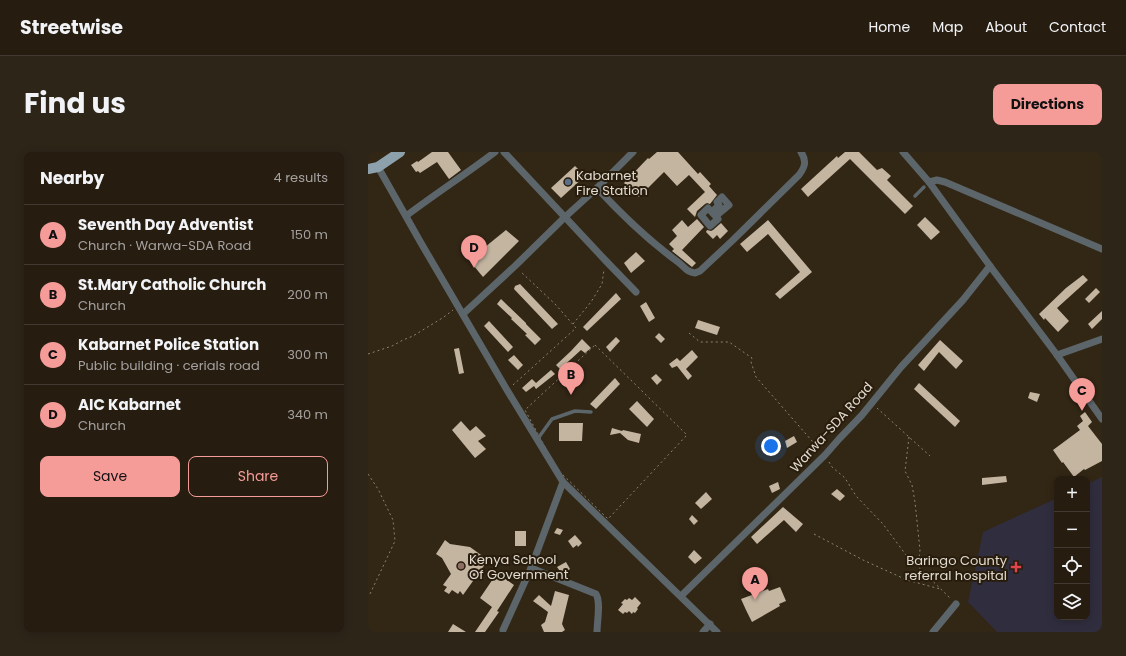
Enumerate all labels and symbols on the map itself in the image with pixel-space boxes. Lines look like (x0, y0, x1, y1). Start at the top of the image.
place label: Kabarnet Fire Station (576, 166, 648, 200)
marker: Kabarnet Fire Station (563, 177, 573, 187)
pin: D (461, 235, 487, 268)
pin: B (558, 362, 584, 395)
street label: Warwa-SDA Road (786, 378, 877, 477)
pin: C (1069, 378, 1095, 411)
your location (761, 436, 781, 456)
place label: Kenya School Of Government (469, 550, 569, 584)
place label: Baringo County referral hospital (904, 551, 1008, 585)
marker: Kenya School Of Government (456, 561, 466, 571)
marker: Baringo County referral hospital (1010, 561, 1022, 573)
pin: A (742, 567, 768, 600)

